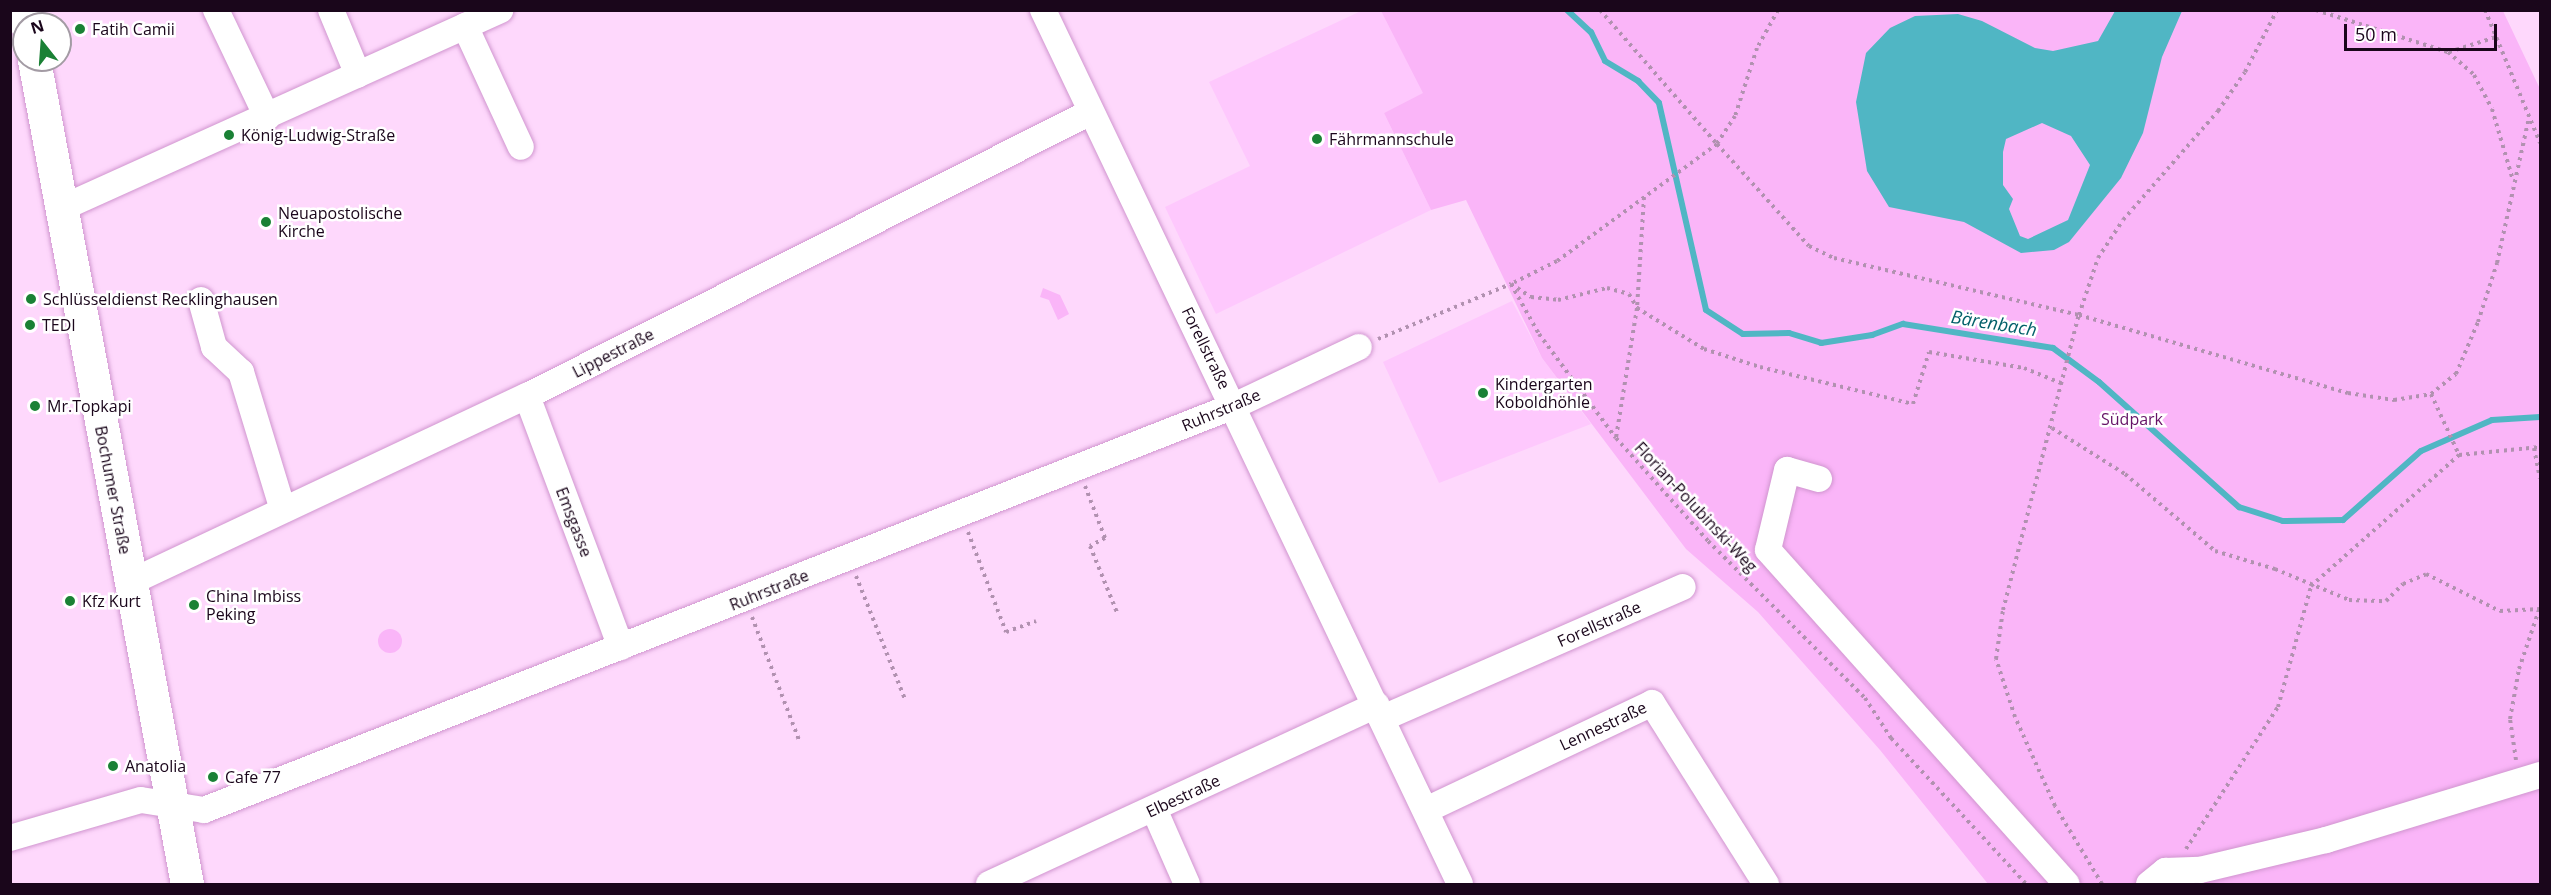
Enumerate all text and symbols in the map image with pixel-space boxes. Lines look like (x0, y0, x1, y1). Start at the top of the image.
north arrow (12, 12, 72, 72)
scale bar (2347, 12, 2500, 50)
text: N (28, 14, 47, 39)
place label: Fatih Camii (92, 19, 175, 39)
marker: Fatih Camii (73, 22, 87, 36)
text: 50 m (2355, 22, 2397, 46)
place label: König-Ludwig-Straße (241, 125, 395, 145)
marker: König-Ludwig-Straße (222, 128, 236, 142)
place label: Fährmannschule (1329, 129, 1454, 149)
marker: Fährmannschule (1310, 132, 1324, 146)
place label: Neuapostolische Kirche (278, 203, 402, 241)
marker: Neuapostolische Kirche (259, 215, 273, 229)
place label: Schlüsseldienst Recklinghausen (43, 289, 278, 309)
marker: Schlüsseldienst Recklinghausen (24, 292, 38, 306)
street label: Forellstraße (1178, 304, 1234, 392)
water label: Bärenbach (1950, 306, 2038, 340)
place label: TEDI (42, 315, 76, 335)
marker: TEDI (23, 318, 37, 332)
street label: Lippestraße (569, 324, 657, 382)
place label: Kindergarten Koboldhöhle (1495, 374, 1593, 412)
street label: Ruhrstraße (1179, 385, 1263, 435)
marker: Kindergarten Koboldhöhle (1476, 386, 1490, 400)
place label: Mr.Topkapi (47, 396, 131, 416)
marker: Mr.Topkapi (28, 399, 42, 413)
park label: Südpark (2101, 409, 2163, 429)
street label: Bochumer Straße (91, 424, 135, 556)
street label: Florian-Polubinski-Weg (1631, 438, 1761, 576)
street label: Emsgasse (552, 484, 596, 560)
street label: Ruhrstraße (727, 565, 811, 615)
place label: China Imbiss Peking (206, 586, 301, 624)
place label: Kfz Kurt (82, 591, 141, 611)
marker: Kfz Kurt (63, 594, 77, 608)
street label: Forellstraße (1554, 597, 1644, 651)
marker: China Imbiss Peking (187, 598, 201, 612)
street label: Lennestraße (1557, 698, 1649, 754)
place label: Anatolia (125, 756, 186, 776)
marker: Anatolia (106, 759, 120, 773)
place label: Cafe 77 (225, 767, 281, 787)
marker: Cafe 77 (206, 770, 220, 784)
street label: Elbestraße (1143, 771, 1223, 821)

